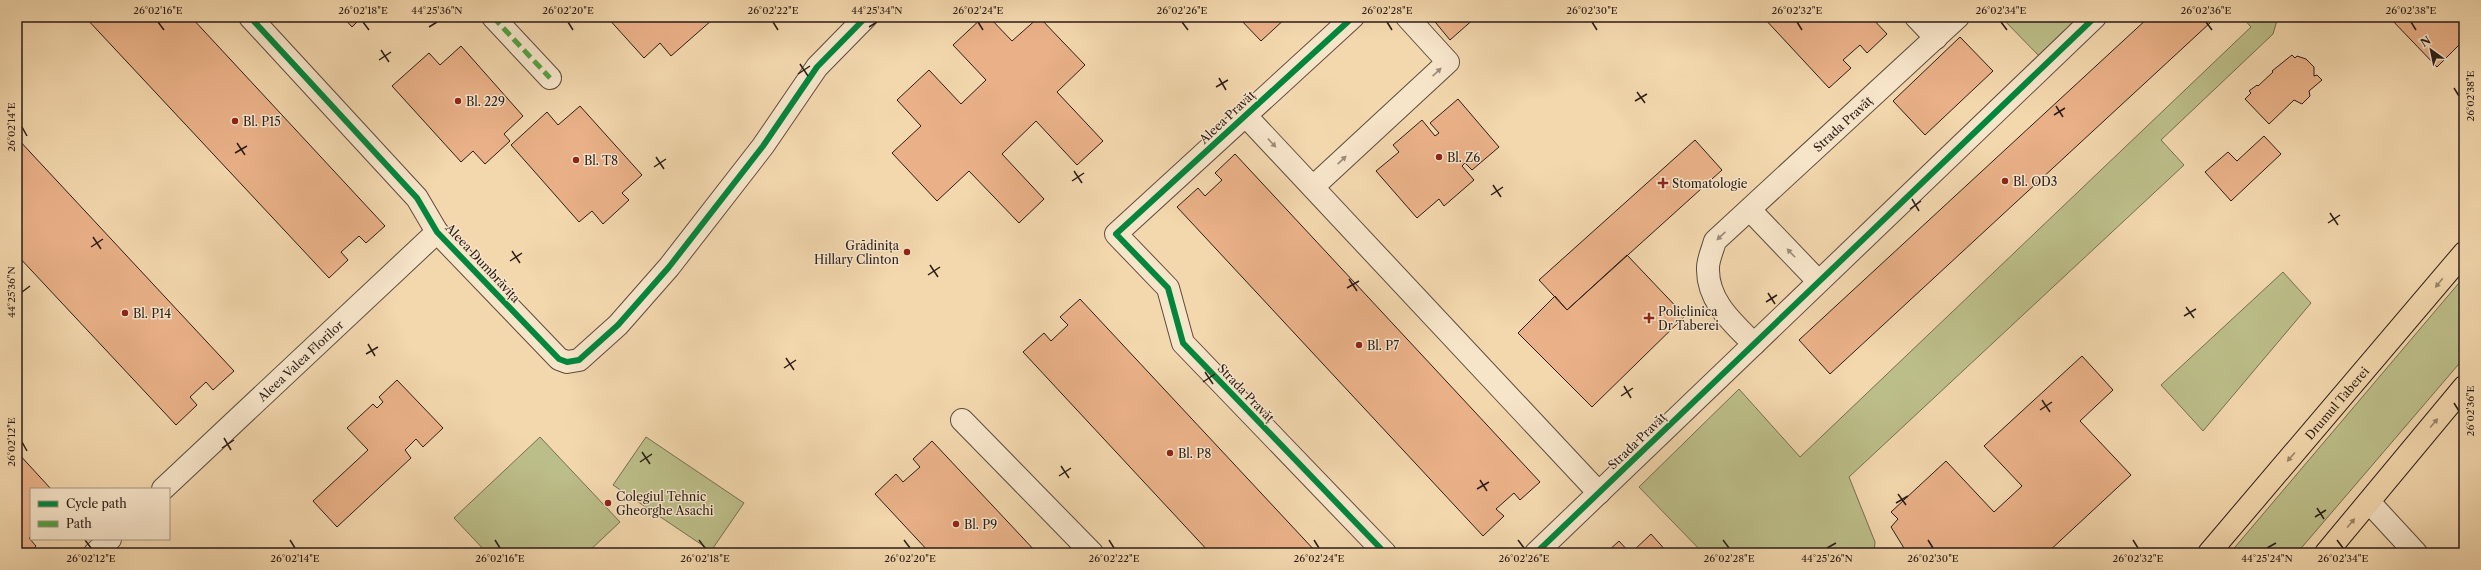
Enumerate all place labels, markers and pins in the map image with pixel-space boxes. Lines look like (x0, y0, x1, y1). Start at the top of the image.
place label: Bl. 229 (466, 94, 505, 109)
marker: Bl. 229 (453, 96, 463, 106)
place label: Bl. P15 (243, 114, 281, 129)
marker: Bl. P15 (230, 116, 240, 126)
place label: Bl. Z6 (1447, 150, 1480, 165)
marker: Bl. Z6 (1434, 152, 1444, 162)
place label: Bl. T8 (584, 153, 618, 168)
marker: Bl. T8 (571, 155, 581, 165)
place label: Bl. OD3 (2013, 174, 2057, 189)
place label: Stomatologie (1672, 176, 1748, 191)
marker: Bl. OD3 (2000, 176, 2010, 186)
marker: Stomatologie (1657, 177, 1669, 189)
place label: Grădinița Hillary Clinton (814, 238, 900, 267)
marker: Grădinița Hillary Clinton (902, 247, 912, 257)
place label: Policlinica Dr Taberei (1658, 304, 1719, 333)
place label: Bl. P14 (133, 306, 171, 321)
marker: Bl. P14 (120, 308, 130, 318)
marker: Policlinica Dr Taberei (1643, 312, 1655, 324)
place label: Bl. P7 (1367, 338, 1399, 353)
marker: Bl. P7 (1354, 340, 1364, 350)
place label: Bl. P8 (1178, 446, 1211, 461)
marker: Bl. P8 (1165, 448, 1175, 458)
place label: Colegiul Tehnic Gheorghe Asachi (616, 489, 714, 518)
marker: Colegiul Tehnic Gheorghe Asachi (603, 498, 613, 508)
place label: Bl. P9 (964, 517, 997, 532)
marker: Bl. P9 (951, 519, 961, 529)

